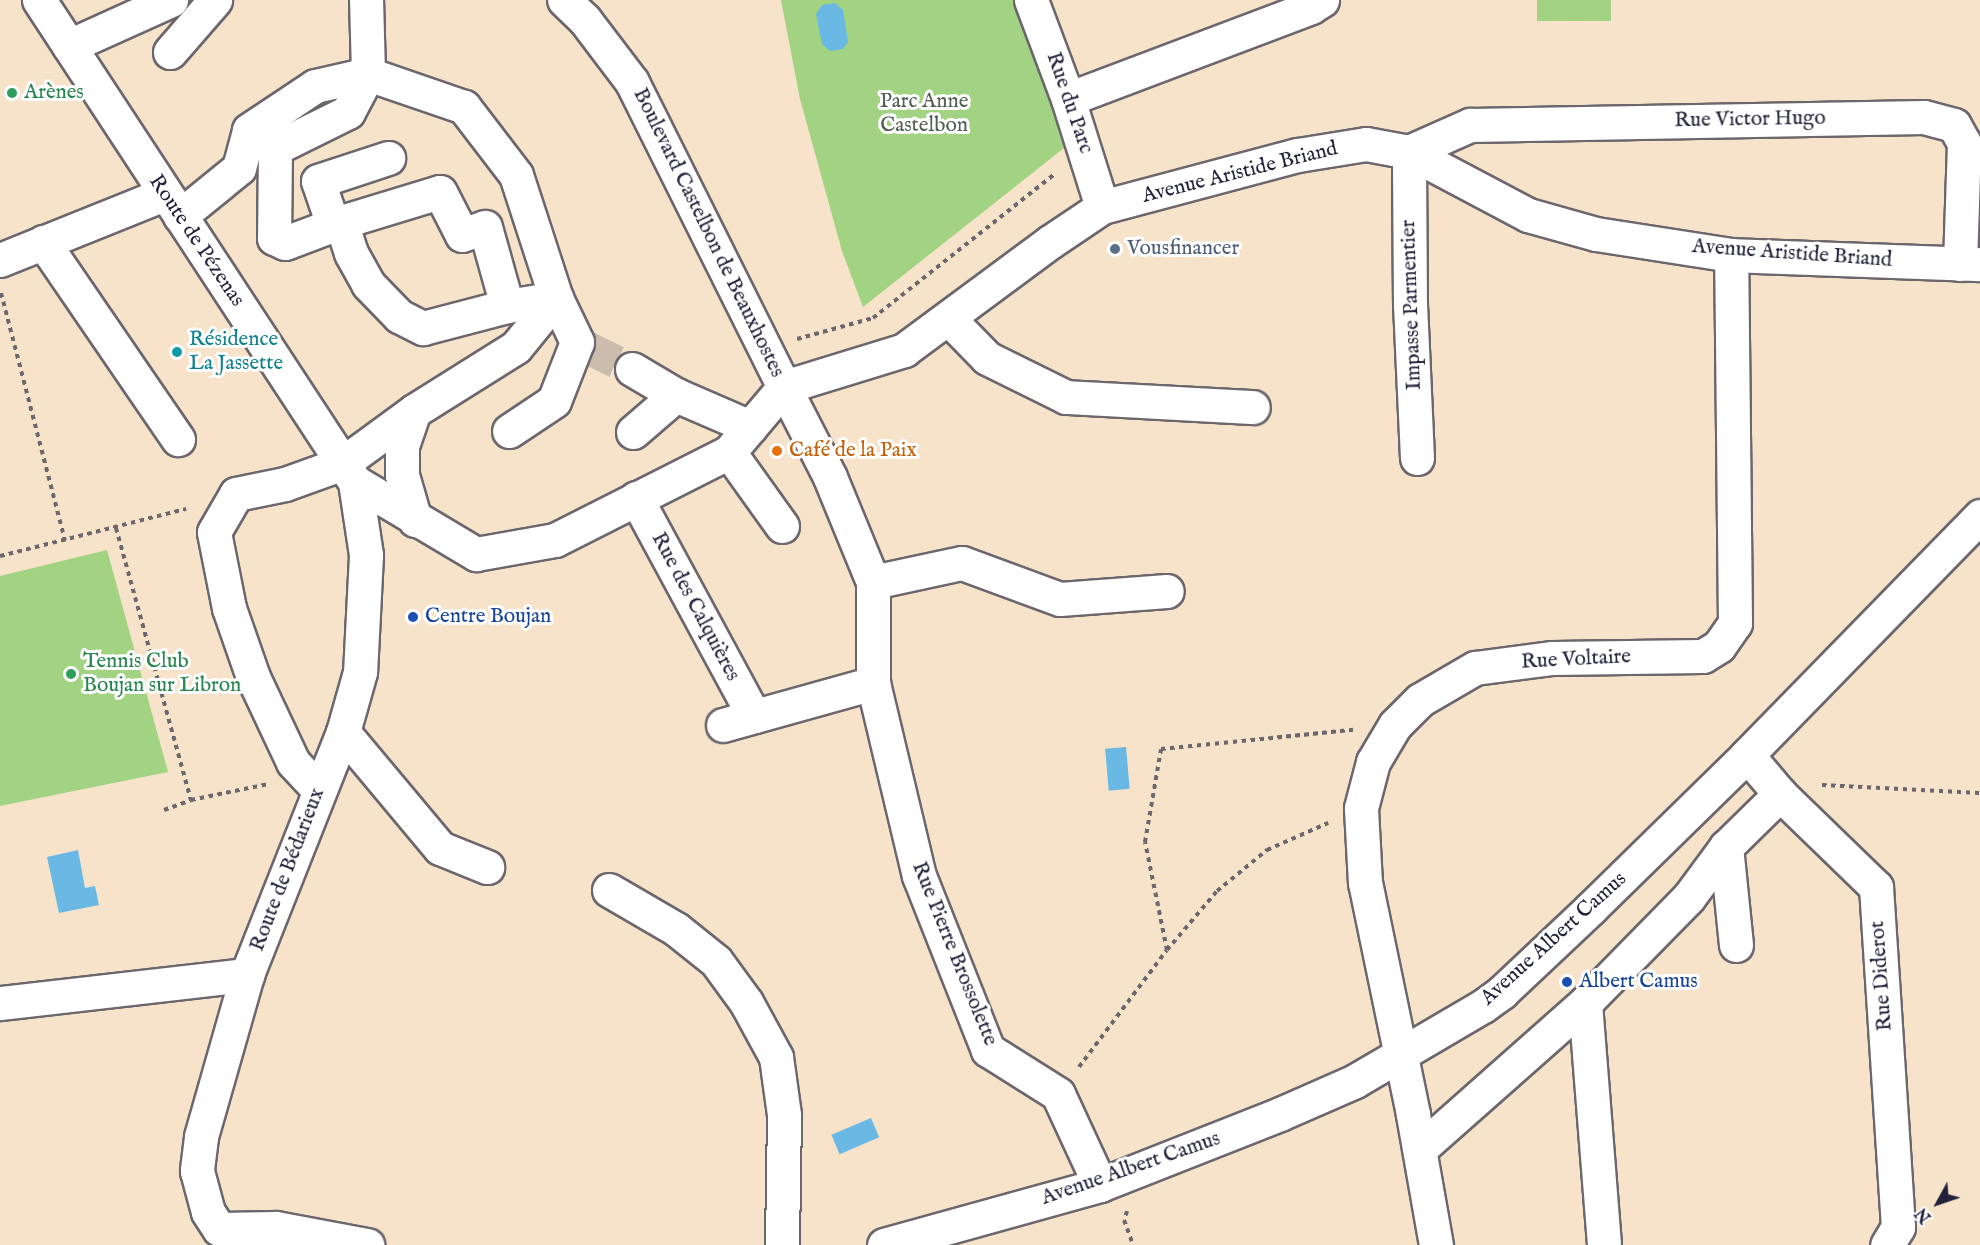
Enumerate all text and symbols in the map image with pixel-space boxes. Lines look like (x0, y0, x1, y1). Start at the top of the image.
street label: Rue du Parc (1040, 49, 1098, 157)
place label: Arènes (24, 80, 84, 106)
street label: Boulevard Castelbon de Beauxhostes (627, 84, 789, 382)
marker: Arènes (5, 86, 19, 100)
park label: Parc Anne Castelbon (880, 89, 968, 139)
street label: Rue Victor Hugo (1674, 106, 1826, 134)
street label: Avenue Aristide Briand (1140, 137, 1340, 209)
street label: Route de Pézenas (143, 170, 249, 312)
street label: Impasse Parmentier (1396, 219, 1428, 391)
street label: Avenue Aristide Briand (1691, 234, 1893, 274)
place label: Vousfinancer (1127, 236, 1239, 262)
marker: Vousfinancer (1108, 242, 1122, 256)
place label: Résidence La Jassette (189, 327, 283, 377)
marker: Résidence La Jassette (170, 345, 184, 359)
place label: Café de la Paix (789, 438, 917, 464)
marker: Café de la Paix (770, 444, 784, 458)
street label: Rue des Calquières (645, 528, 745, 686)
place label: Centre Boujan (425, 604, 551, 630)
marker: Centre Boujan (406, 610, 420, 624)
street label: Rue Voltaire (1520, 645, 1632, 675)
place label: Tennis Club Boujan sur Libron (83, 649, 241, 699)
marker: Tennis Club Boujan sur Libron (64, 667, 78, 681)
street label: Route de Bédarieux (245, 785, 331, 955)
street label: Rue Pierre Brossolette (906, 858, 1002, 1050)
street label: Avenue Albert Camus (1476, 867, 1632, 1011)
street label: Rue Diderot (1866, 920, 1898, 1032)
place label: Albert Camus (1579, 969, 1698, 995)
marker: Albert Camus (1560, 975, 1574, 989)
street label: Avenue Albert Camus (1038, 1127, 1224, 1211)
north arrow (1908, 1173, 1968, 1233)
text: N (1912, 1203, 1936, 1226)

